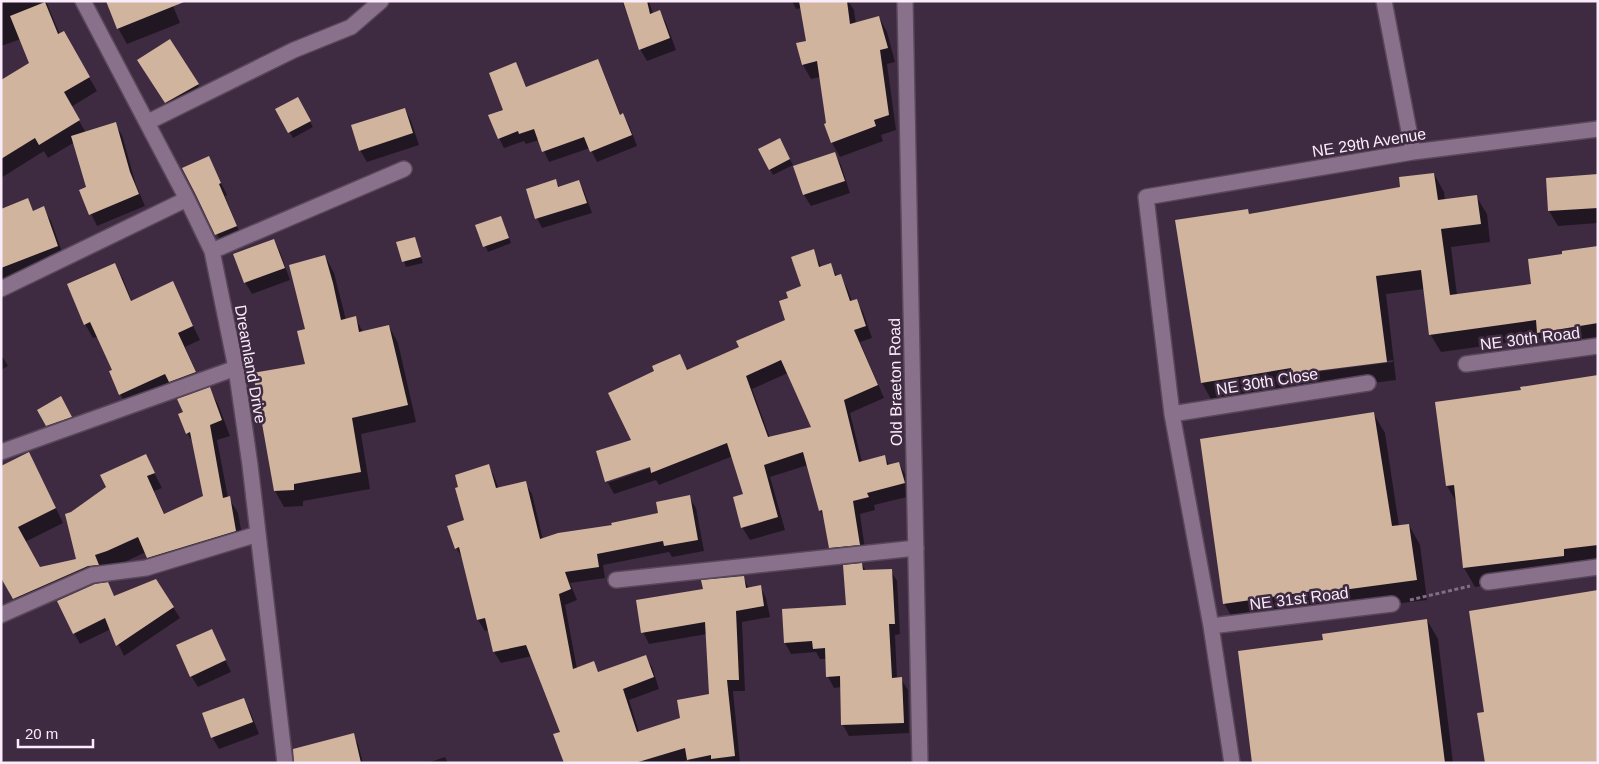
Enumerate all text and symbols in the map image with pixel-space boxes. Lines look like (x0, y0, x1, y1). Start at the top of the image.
street label: NE 29th Avenue (1311, 125, 1427, 160)
street label: Dreamland Drive (232, 303, 269, 425)
street label: Old Braeton Road (886, 318, 905, 446)
street label: NE 30th Road (1479, 324, 1581, 353)
street label: NE 30th Close (1215, 365, 1319, 398)
street label: NE 31st Road (1249, 584, 1350, 613)
scale bar (18, 716, 92, 748)
text: 20 m (25, 725, 58, 742)

